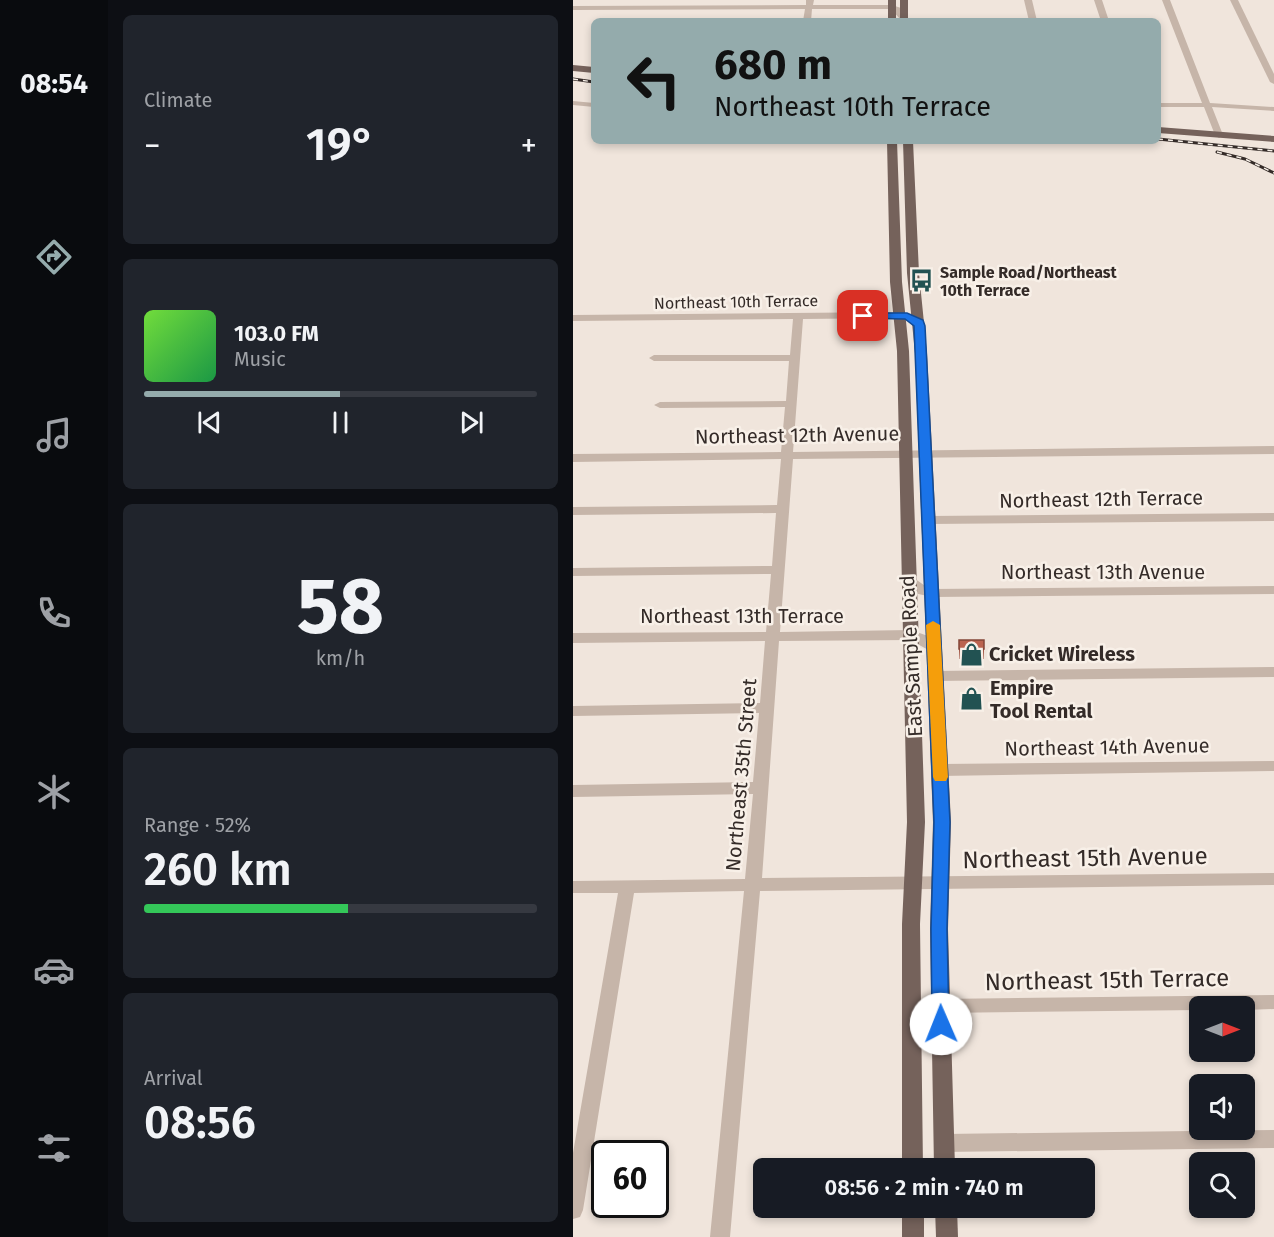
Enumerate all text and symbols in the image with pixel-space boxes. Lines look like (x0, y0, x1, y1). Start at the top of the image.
text: 680 m (714, 40, 832, 90)
icon: left (615, 42, 693, 120)
text: 08:54 (20, 68, 88, 100)
text: Climate (144, 88, 212, 112)
text: Northeast 10th Terrace (714, 91, 991, 123)
text: 19° (306, 118, 375, 172)
text: − (144, 126, 161, 166)
text: + (521, 126, 537, 166)
icon: directions (33, 236, 75, 278)
place label: Sample Road/Northeast 10th Terrace (940, 263, 1118, 300)
bus stop icon: Sample Road/Northeast 10th Terrace (909, 268, 935, 294)
pin (837, 290, 888, 341)
street label: Northeast 10th Terrace (654, 291, 818, 313)
icon: arrive (846, 299, 879, 332)
text: 103.0 FM (234, 320, 319, 347)
text: Music (234, 347, 286, 371)
icon: previous (193, 406, 226, 439)
icon: pause (324, 406, 357, 439)
icon: next (455, 406, 488, 439)
icon: music (33, 414, 75, 456)
street label: Northeast 12th Avenue (695, 421, 899, 449)
street label: Northeast 12th Terrace (999, 485, 1203, 513)
text: 58 (297, 560, 384, 654)
street label: Northeast 13th Avenue (1001, 560, 1205, 584)
street label: East Sample Road (895, 575, 927, 737)
icon: phone (33, 592, 75, 634)
street label: Northeast 13th Terrace (640, 604, 844, 628)
shop icon: Cricket Wireless (958, 641, 984, 667)
place label: Cricket Wireless (989, 642, 1135, 666)
text: km/h (316, 646, 365, 670)
place label: Empire Tool Rental (990, 676, 1093, 723)
street label: Northeast 35th Street (721, 677, 761, 872)
shop icon: Empire Tool Rental (959, 686, 985, 712)
street label: Northeast 14th Avenue (1004, 733, 1210, 761)
icon: climate (33, 771, 75, 813)
text: Range · 52% (144, 813, 251, 837)
street label: Northeast 15th Avenue (962, 842, 1208, 874)
text: 260 km (144, 843, 292, 897)
icon: car (33, 949, 75, 991)
street label: Northeast 15th Terrace (984, 964, 1230, 996)
position arrow (909, 992, 973, 1056)
north arrow (1189, 996, 1255, 1062)
map controls (1189, 996, 1255, 1218)
text: Arrival (144, 1066, 203, 1090)
button: sound (1189, 1074, 1255, 1140)
text: 08:56 (144, 1096, 256, 1150)
icon: filters (33, 1127, 75, 1169)
speed limit sign: 60 (591, 1140, 669, 1218)
button: search (1189, 1152, 1255, 1218)
text: 08:56 · 2 min · 740 m (824, 1174, 1024, 1201)

